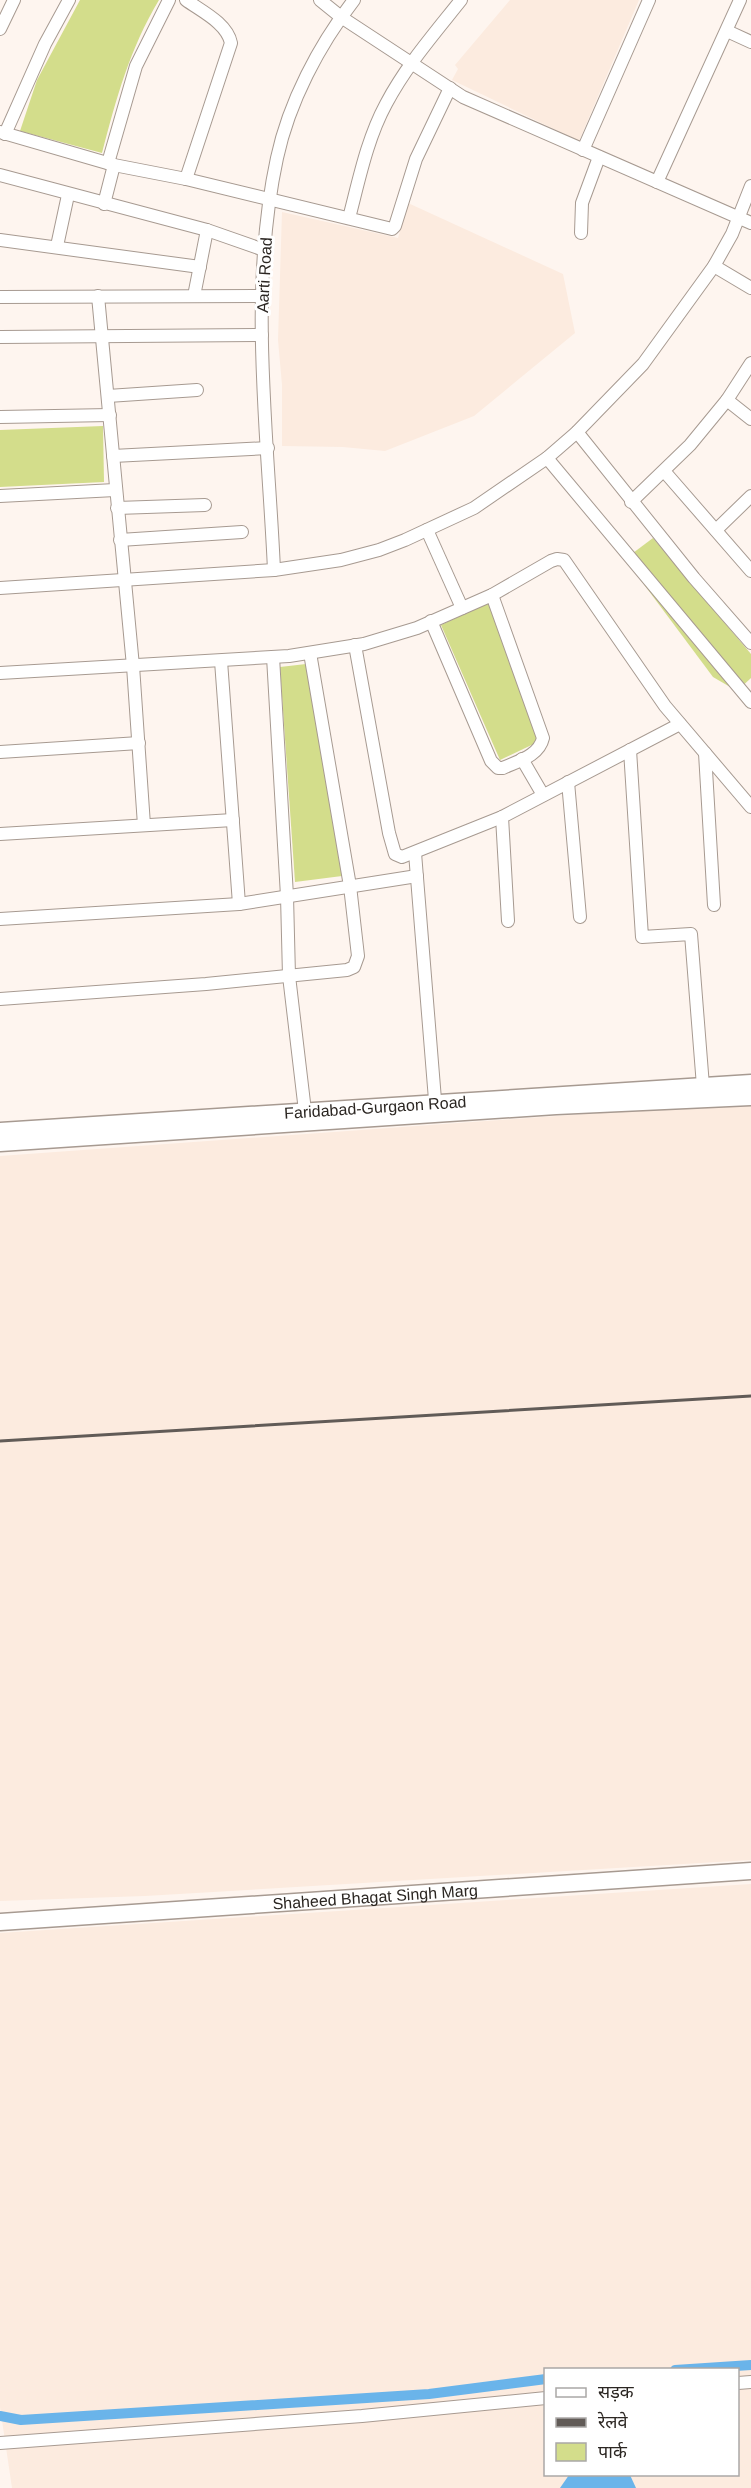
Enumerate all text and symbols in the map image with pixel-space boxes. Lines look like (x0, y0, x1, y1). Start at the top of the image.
street label: Aarti Road (254, 237, 275, 313)
street label: Faridabad-Gurgaon Road (284, 1093, 467, 1122)
street label: Shaheed Bhagat Singh Marg (272, 1882, 478, 1912)
legend (544, 2368, 739, 2476)
text: सड़क (598, 2382, 635, 2402)
text: रेलवे (597, 2411, 629, 2432)
text: पार्क (598, 2441, 628, 2462)

